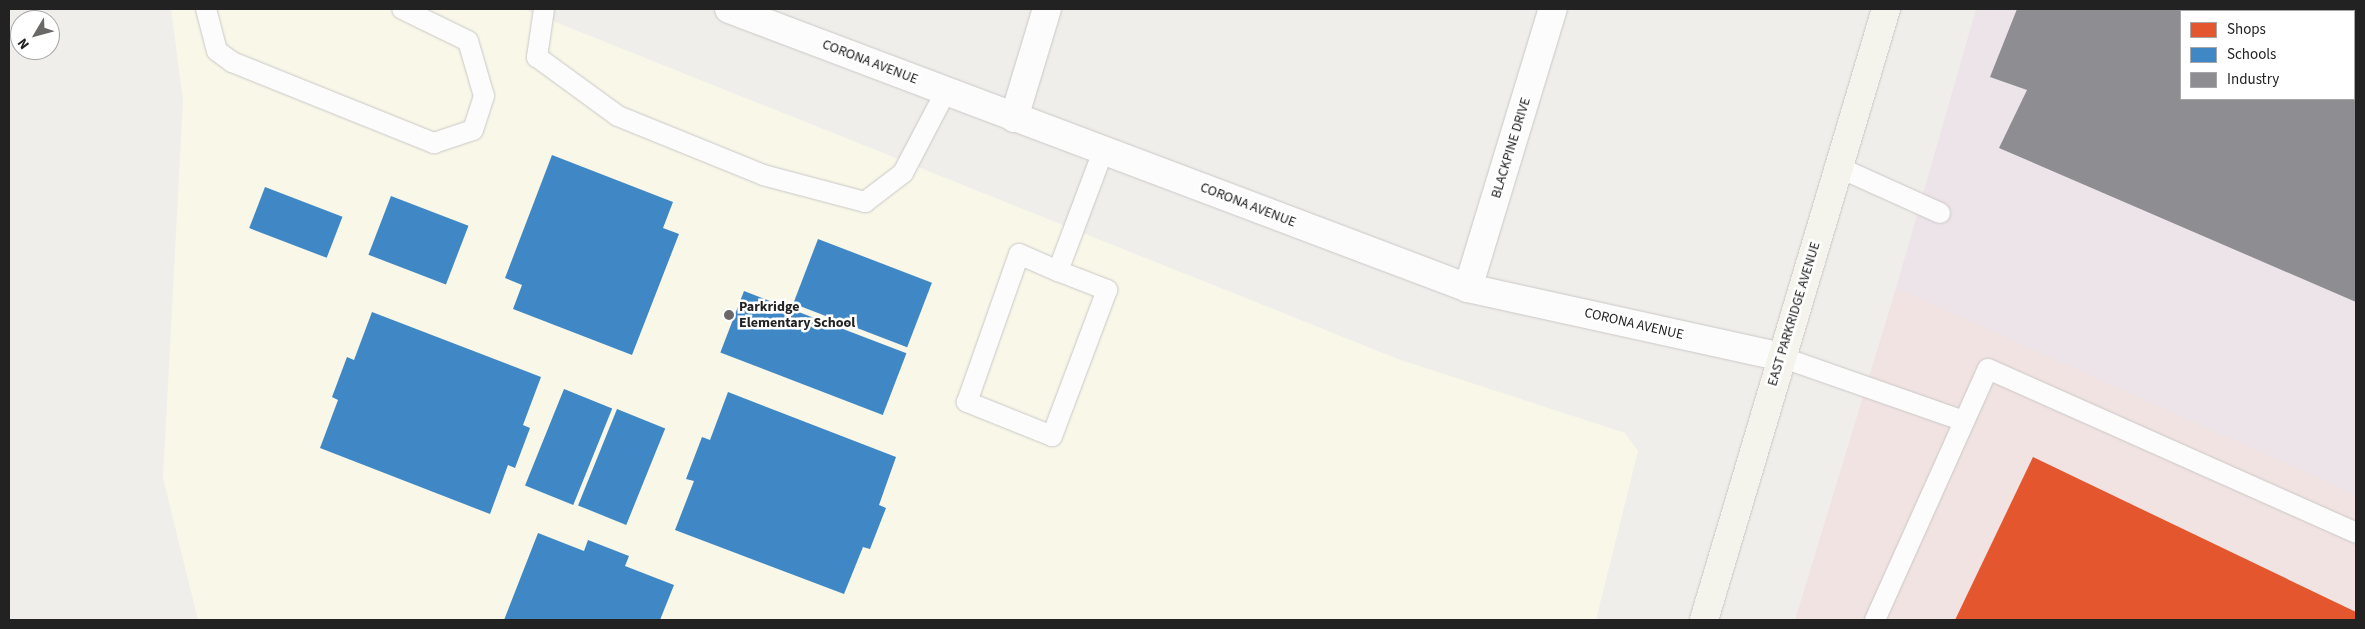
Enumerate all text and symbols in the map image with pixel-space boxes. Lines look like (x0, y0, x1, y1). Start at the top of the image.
north arrow (10, 10, 60, 60)
legend (2180, 10, 2355, 100)
text: Shops (2227, 19, 2266, 40)
text: N (13, 34, 35, 53)
street label: CORONA AVENUE (820, 36, 920, 88)
text: Schools (2227, 44, 2276, 65)
text: Industry (2227, 69, 2279, 90)
street label: BLACKPINE DRIVE (1488, 96, 1534, 200)
street label: CORONA AVENUE (1198, 179, 1298, 231)
street label: EAST PARKRIDGE AVENUE (1764, 240, 1824, 388)
place label: Parkridge Elementary School (739, 299, 855, 332)
street label: CORONA AVENUE (1583, 304, 1685, 344)
marker: Parkridge Elementary School (723, 309, 735, 321)

